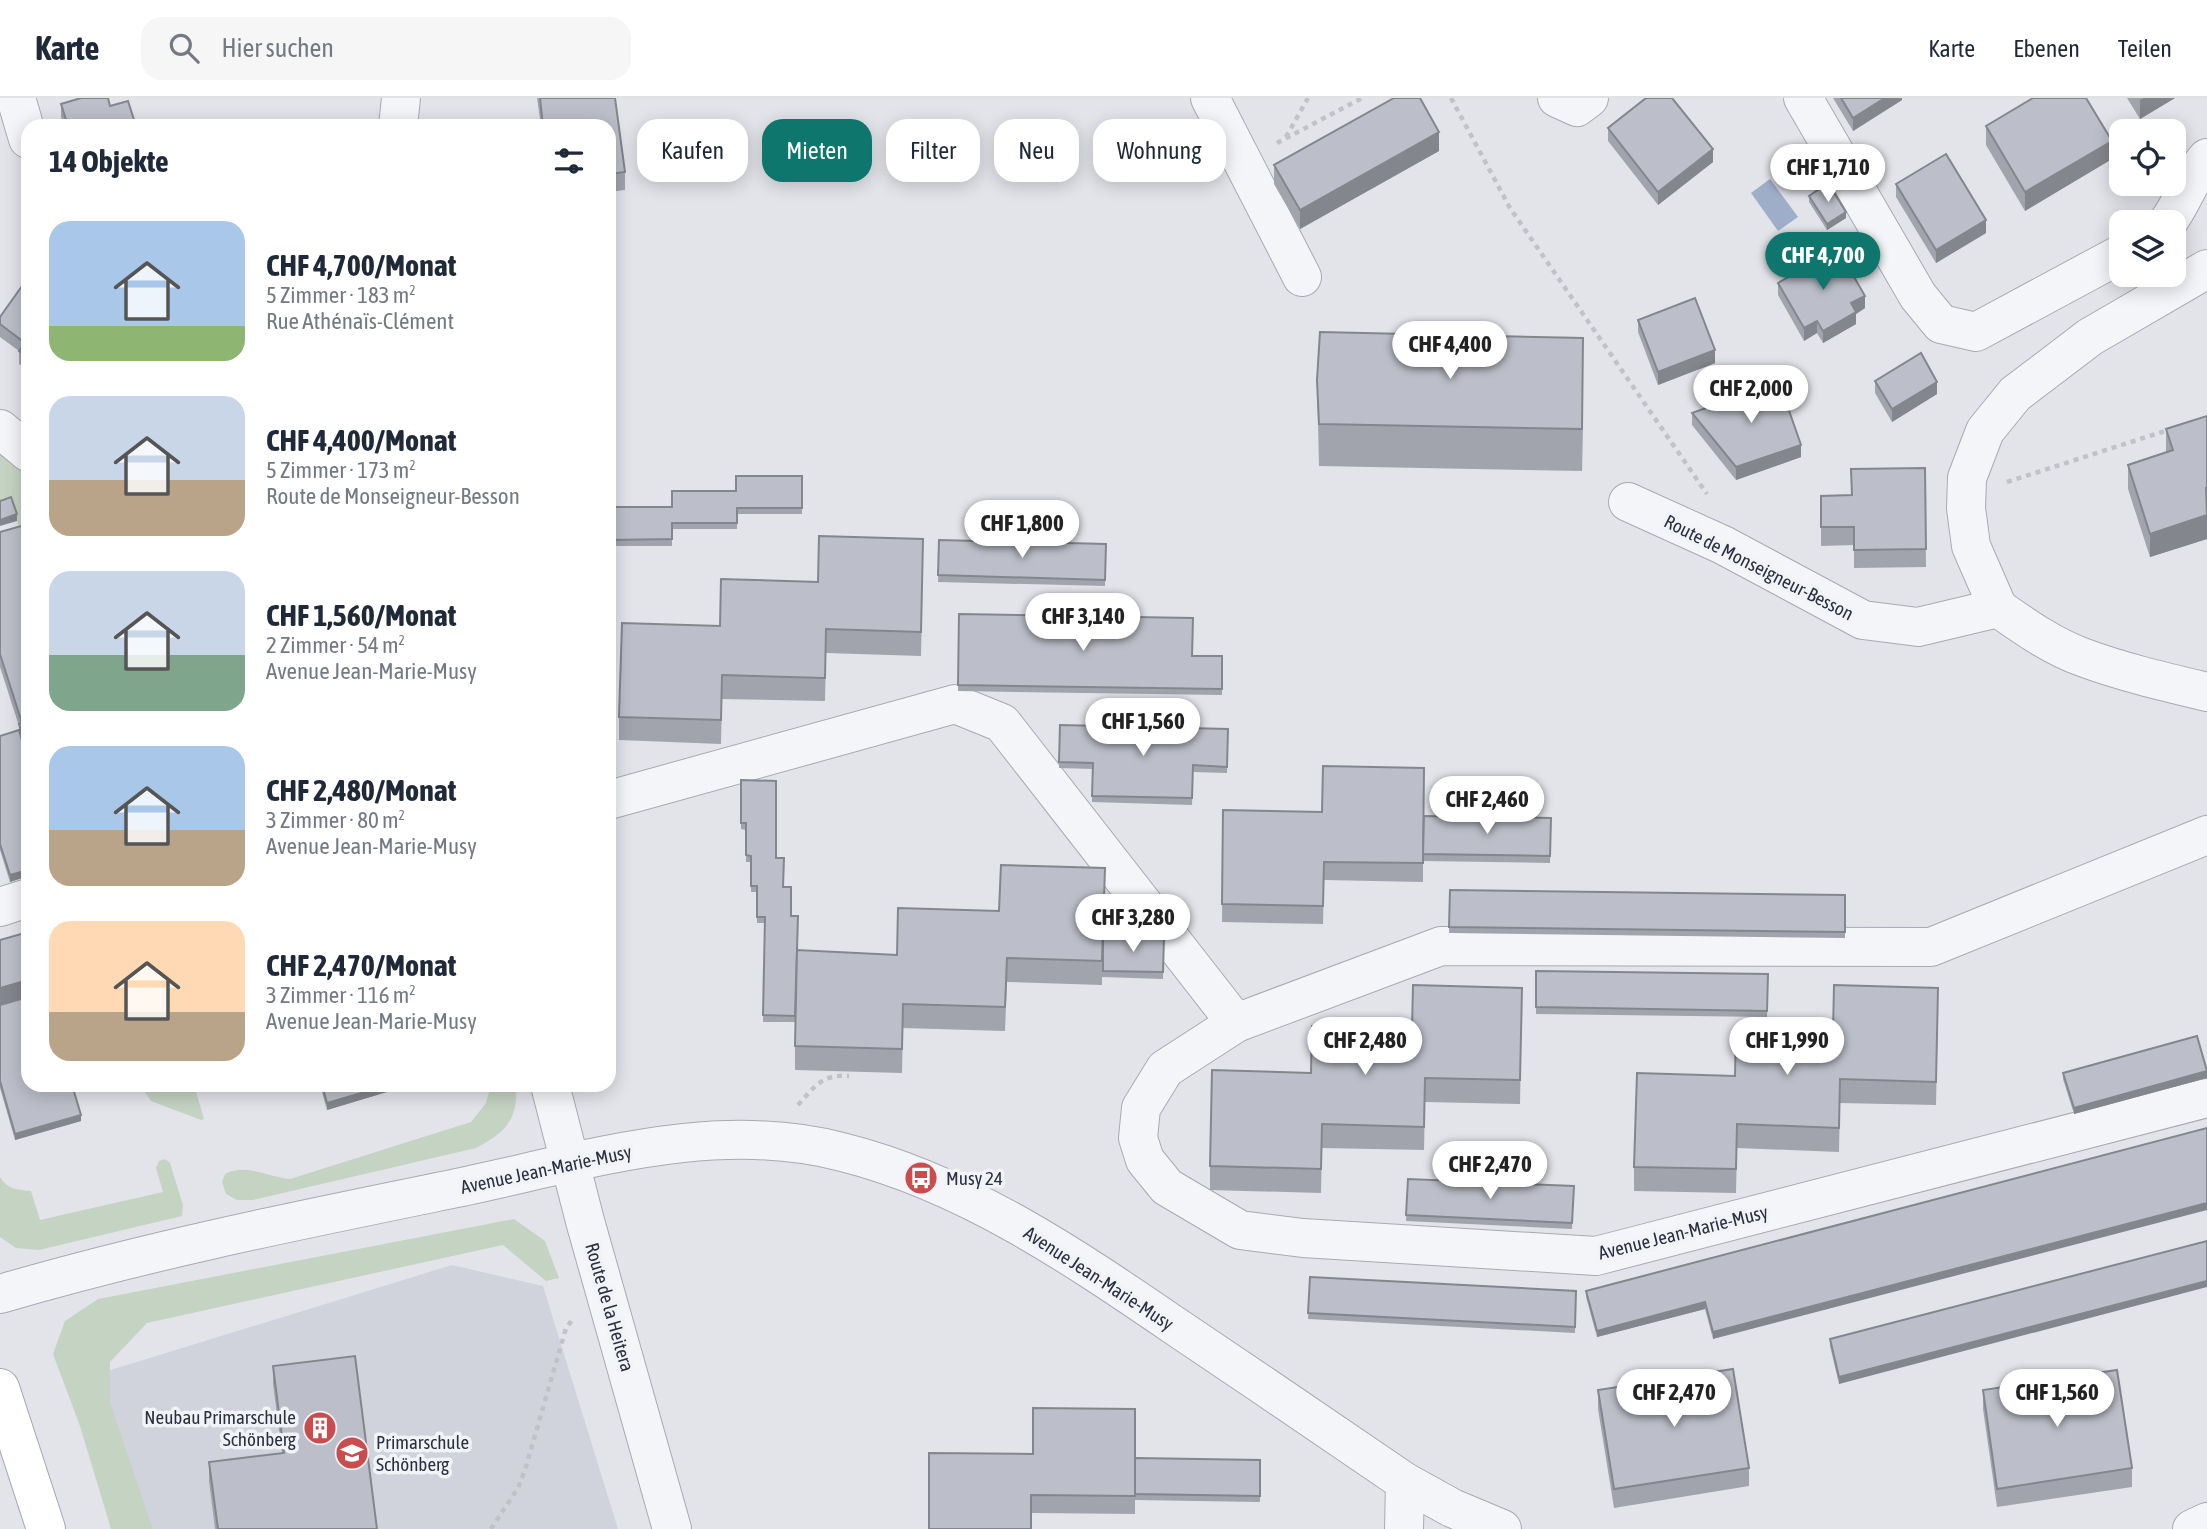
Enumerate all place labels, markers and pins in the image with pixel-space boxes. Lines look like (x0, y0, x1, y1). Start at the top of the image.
pin: CHF 1,710 (1748, 144, 1908, 204)
pin: CHF 4,700 (1743, 232, 1903, 292)
pin: CHF 4,400 (1370, 322, 1530, 381)
pin: CHF 2,000 (1671, 366, 1831, 425)
pin: CHF 1,800 (942, 500, 1102, 560)
pin: CHF 3,140 (1003, 594, 1163, 653)
pin: CHF 1,560 (1063, 698, 1223, 758)
pin: CHF 2,460 (1407, 776, 1567, 836)
pin: CHF 3,280 (1053, 894, 1213, 954)
pin: CHF 2,480 (1285, 1018, 1445, 1077)
pin: CHF 1,990 (1707, 1018, 1867, 1077)
pin: CHF 2,470 (1410, 1142, 1570, 1201)
bus stop icon: Musy 24 (902, 1159, 940, 1197)
place label: Musy 24 (946, 1167, 1003, 1189)
pin: CHF 2,470 (1594, 1370, 1754, 1429)
pin: CHF 1,560 (1977, 1370, 2137, 1429)
place label: Neubau Primarschule Schönberg (144, 1406, 297, 1450)
building icon: Neubau Primarschule Schönberg (301, 1409, 339, 1447)
place label: Primarschule Schönberg (376, 1431, 469, 1475)
school or university icon: Primarschule Schönberg (333, 1434, 371, 1472)

